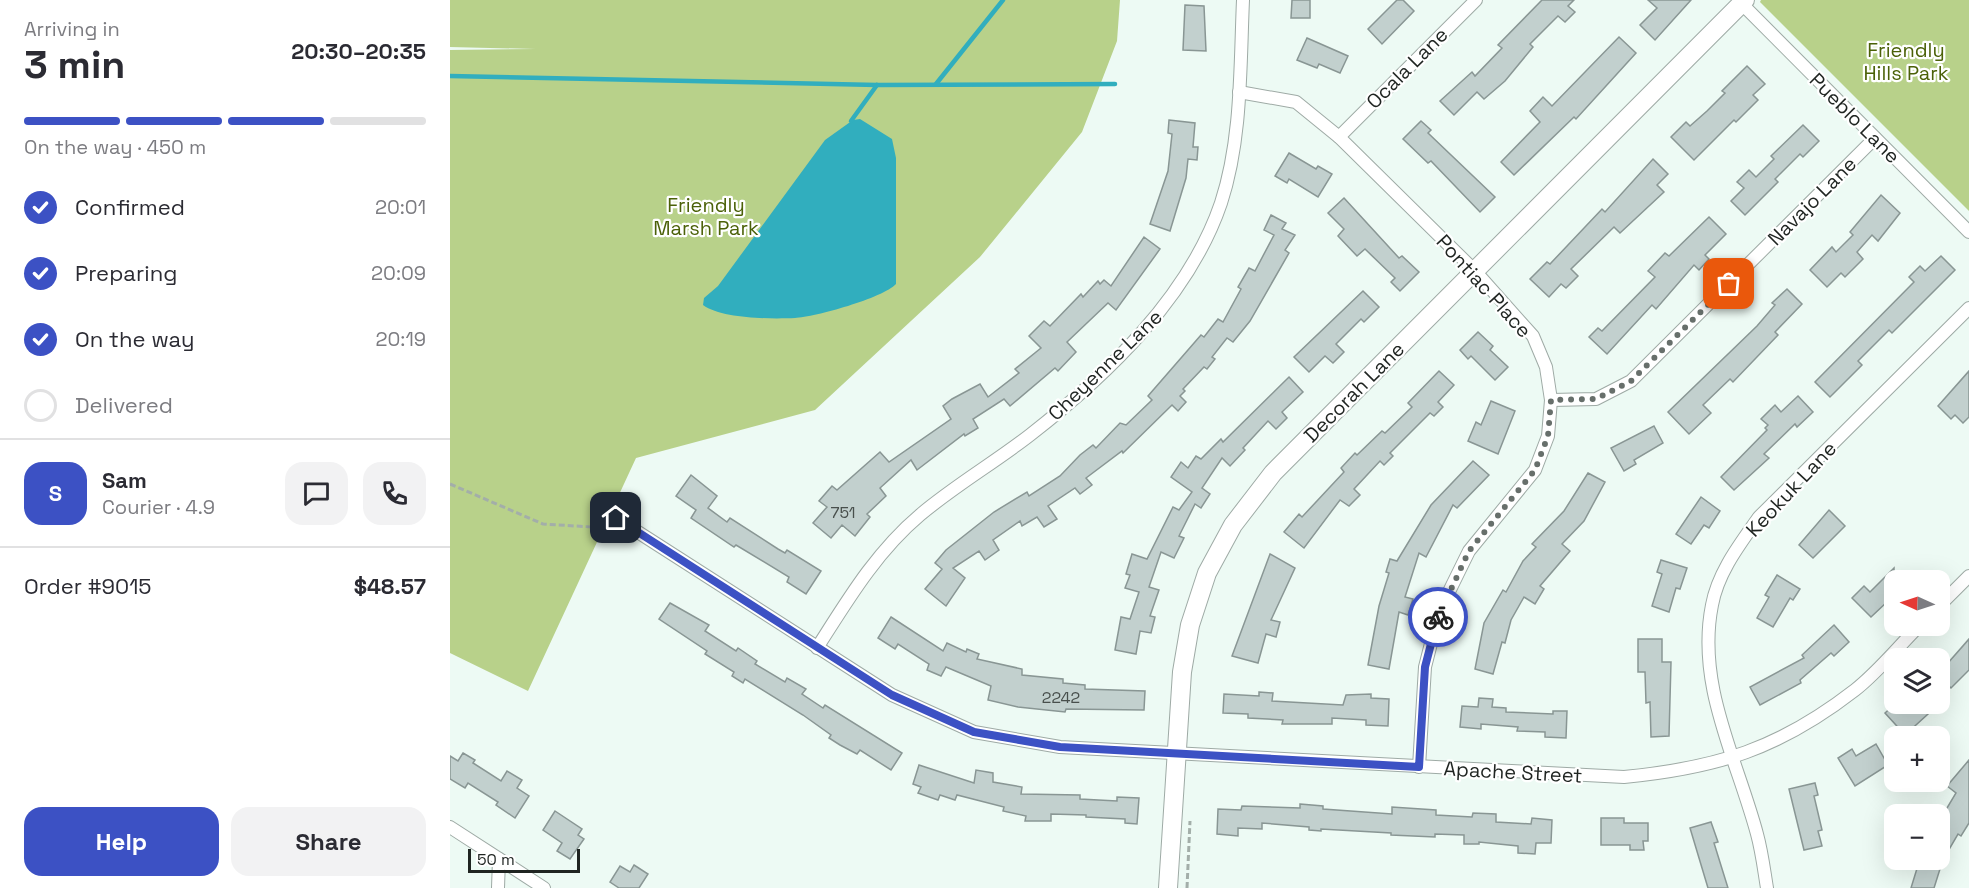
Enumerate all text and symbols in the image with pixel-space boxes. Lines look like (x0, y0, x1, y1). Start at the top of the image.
text: Arriving in (24, 16, 120, 42)
street label: Ocala Lane (1361, 22, 1453, 114)
text: 20:30–20:35 (291, 37, 426, 65)
park label: Friendly Hills Park (1863, 37, 1949, 86)
text: 3 min (24, 40, 125, 89)
street label: Pueblo Lane (1804, 67, 1906, 169)
text: On the way · 450 m (24, 134, 206, 160)
street label: Navajo Lane (1762, 151, 1862, 251)
icon: check (24, 191, 57, 224)
park label: Friendly Marsh Park (653, 192, 759, 241)
text: Confirmed (75, 193, 185, 221)
text: 20:01 (375, 194, 426, 220)
street label: Pontiac Place (1431, 229, 1537, 343)
icon: check (24, 257, 57, 290)
pin (1703, 258, 1754, 309)
text: Preparing (75, 259, 177, 287)
text: 20:09 (371, 260, 426, 286)
icon: bag (1712, 267, 1745, 300)
street label: Cheyenne Lane (1042, 304, 1168, 426)
icon: check (24, 323, 57, 356)
text: On the way (75, 325, 194, 353)
text: 20:19 (375, 326, 426, 352)
street label: Decorah Lane (1298, 336, 1410, 448)
text: Delivered (75, 391, 173, 419)
street label: Keokuk Lane (1740, 436, 1842, 542)
button: chat (285, 462, 348, 525)
button: phone (363, 462, 426, 525)
text: Sam (102, 466, 147, 494)
text: S (49, 479, 62, 507)
pin (590, 492, 641, 543)
text: Courier · 4.9 (102, 494, 215, 520)
icon: home (599, 501, 632, 534)
house number: 751 (830, 502, 856, 523)
north arrow (1884, 570, 1950, 636)
map controls (1884, 570, 1950, 870)
text: Order #9015 (24, 572, 152, 600)
text: $48.57 (354, 572, 426, 600)
courier (1408, 587, 1468, 647)
icon: bike (1422, 601, 1455, 634)
button: layers (1884, 648, 1950, 714)
house number: 2242 (1042, 687, 1080, 708)
button: + (1884, 726, 1950, 792)
street label: Apache Street (1443, 755, 1583, 789)
button: − (1884, 804, 1950, 870)
button: Help (24, 807, 219, 876)
button: Share (231, 807, 426, 876)
scale bar (468, 846, 580, 874)
text: 50 m (477, 849, 515, 870)

